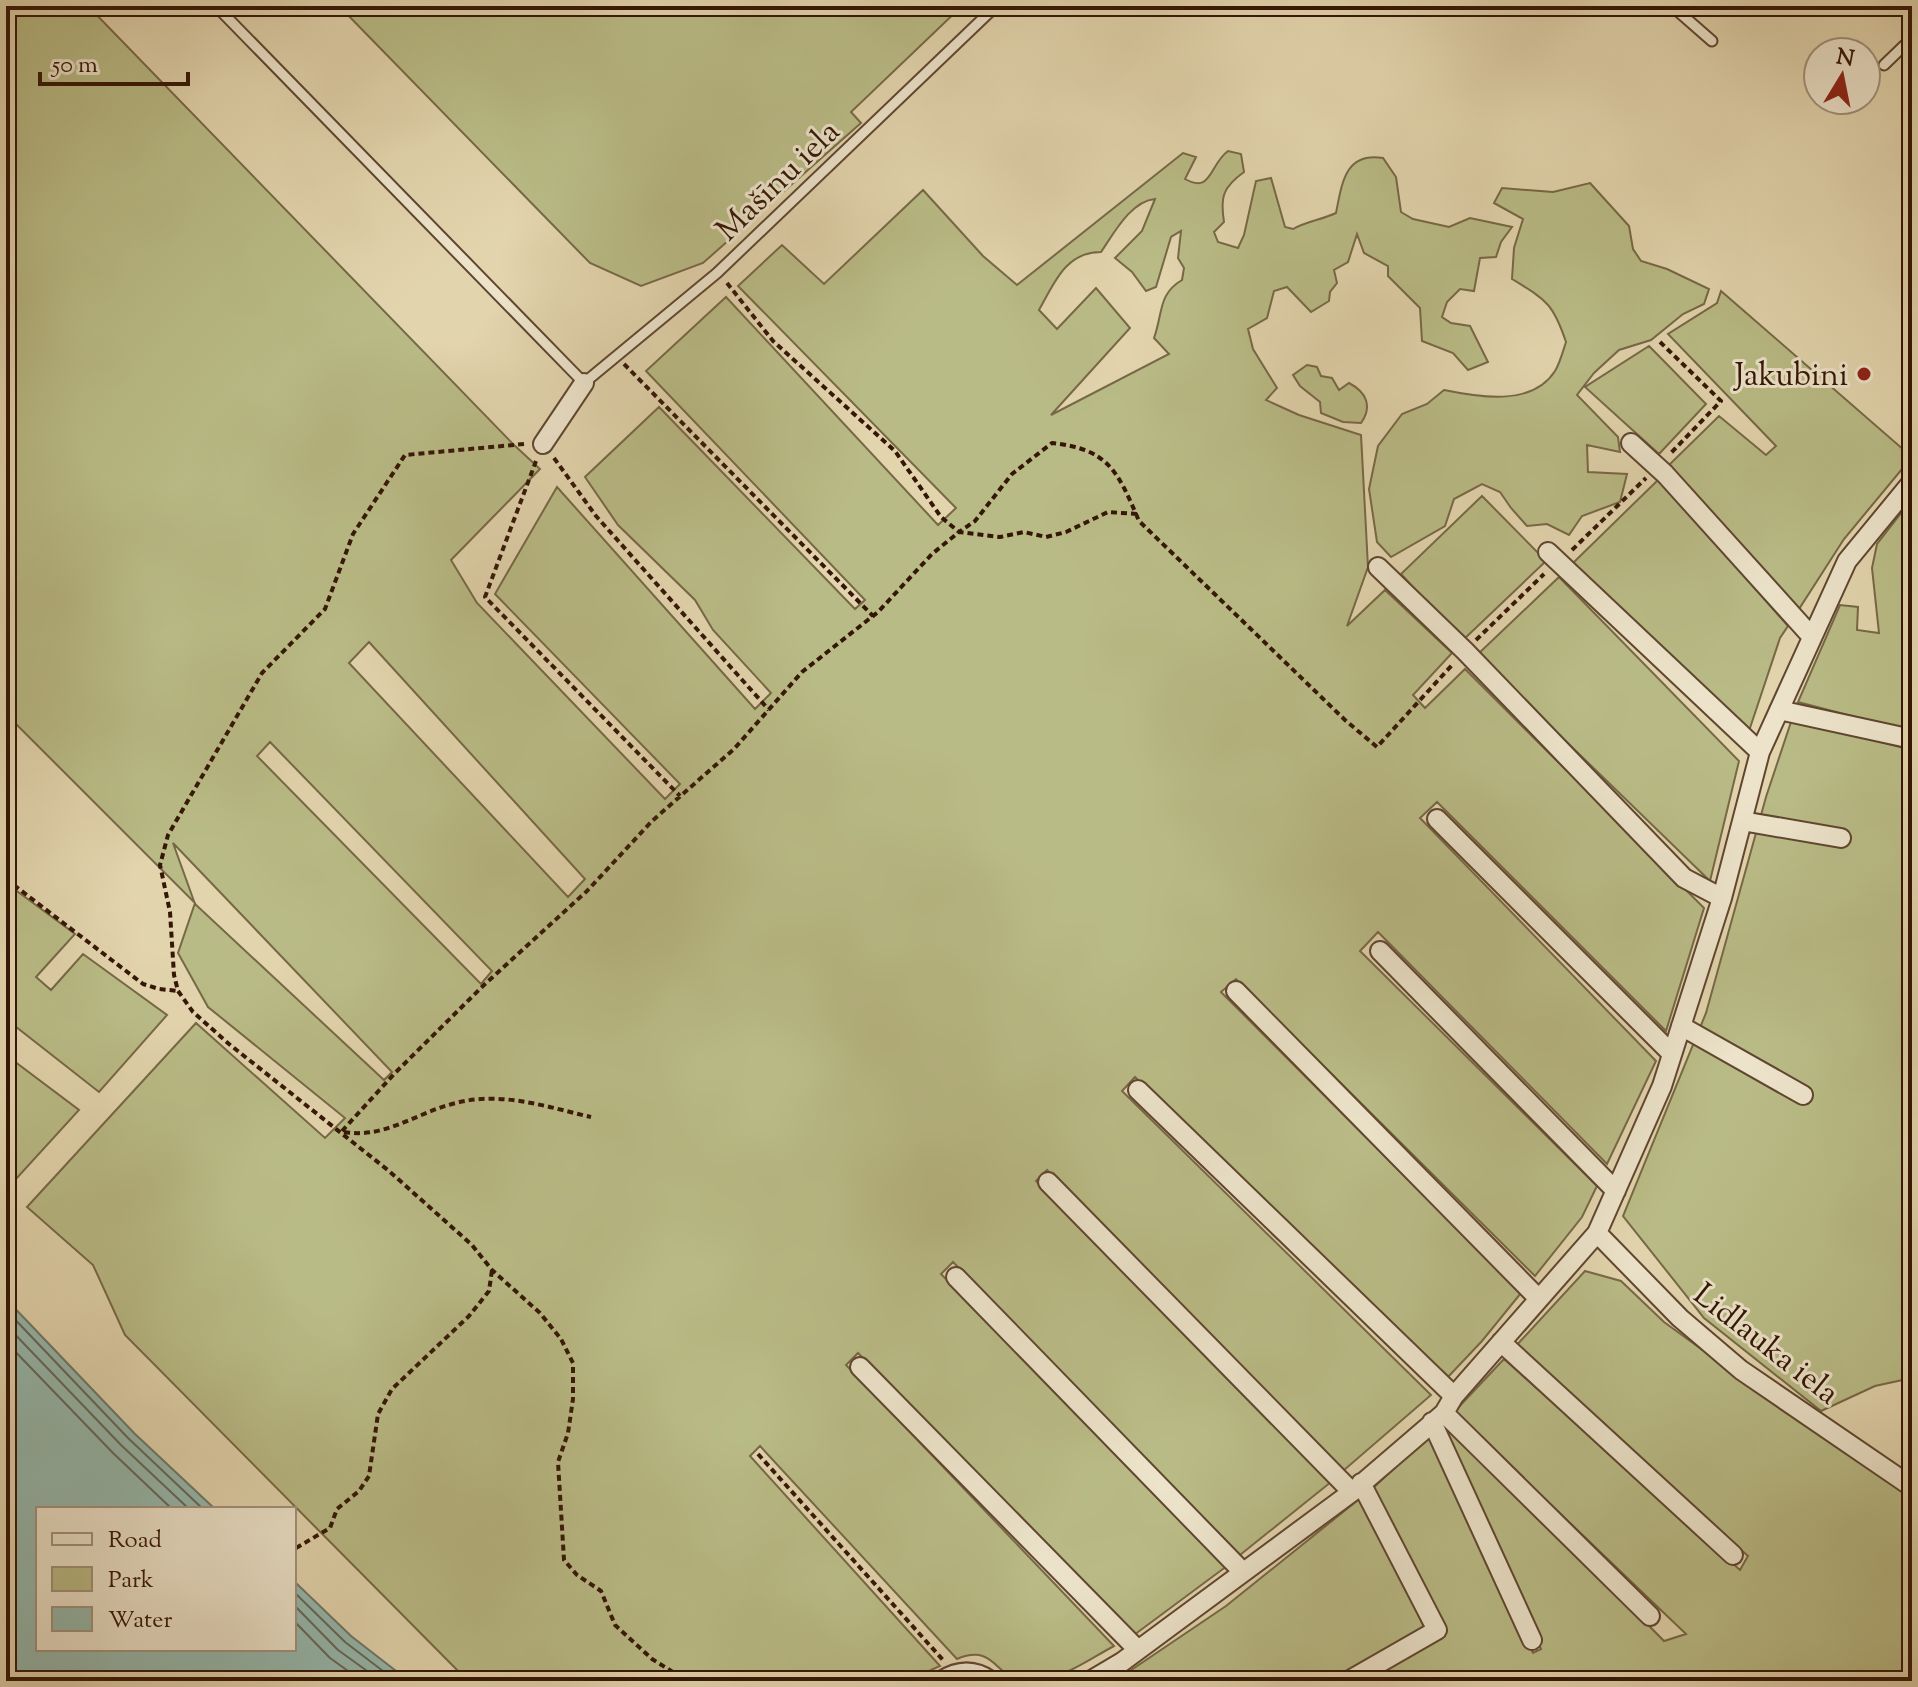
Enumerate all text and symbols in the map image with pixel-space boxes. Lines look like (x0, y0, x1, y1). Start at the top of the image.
scale bar (40, 36, 188, 86)
north arrow (1802, 36, 1882, 116)
text: N (1834, 42, 1857, 77)
text: 50 m (50, 49, 98, 83)
street label: Mašīnu iela (707, 111, 852, 253)
place label: Jakubini (1732, 354, 1848, 400)
marker: Jakubini (1855, 365, 1873, 383)
street label: Lidlauka iela (1682, 1274, 1848, 1417)
legend (36, 1507, 296, 1651)
text: Road (108, 1524, 162, 1558)
text: Park (108, 1564, 154, 1598)
text: Water (108, 1604, 172, 1638)

